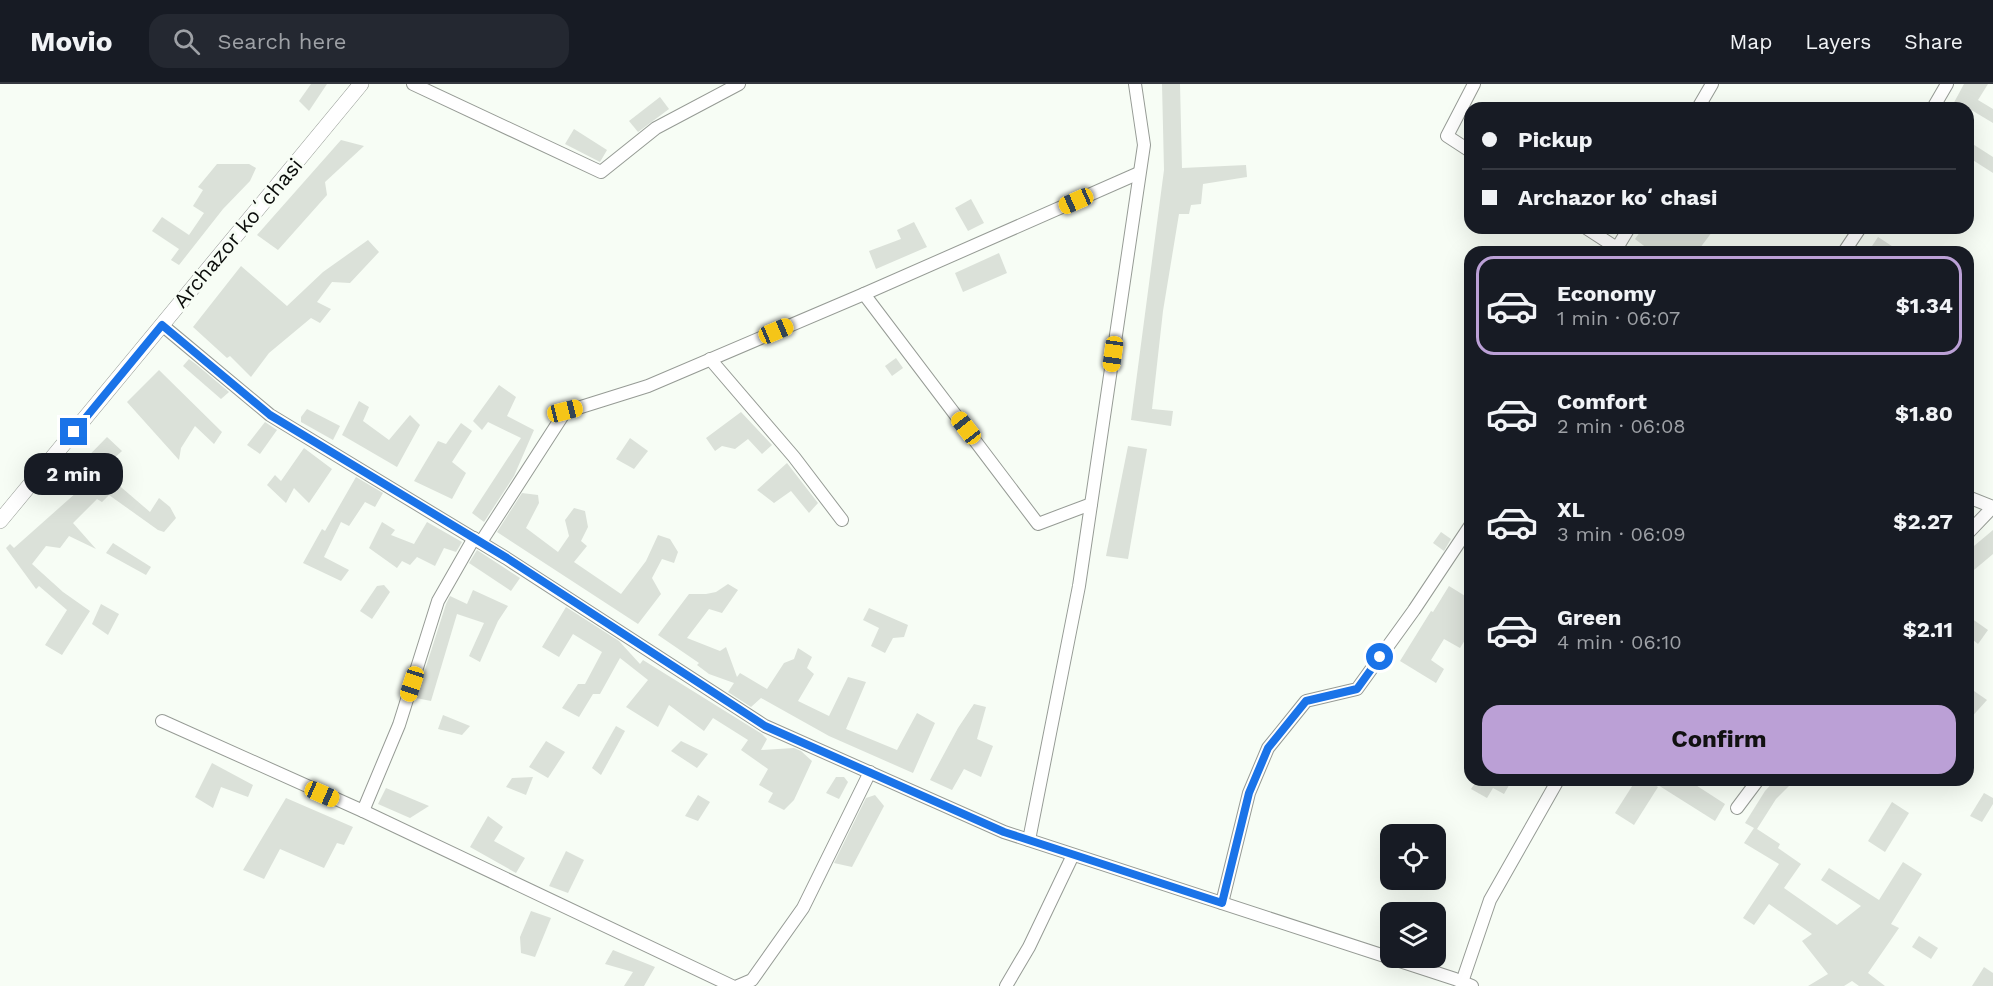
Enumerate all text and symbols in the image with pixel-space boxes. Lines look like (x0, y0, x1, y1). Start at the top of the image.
search box (149, 14, 569, 68)
text: Movio (30, 25, 113, 58)
icon: search (170, 25, 203, 58)
text: Search here (218, 29, 347, 54)
text: Map (1729, 29, 1772, 54)
text: Layers (1805, 29, 1871, 54)
text: Share (1904, 29, 1963, 54)
text: Pickup (1518, 127, 1593, 152)
street label: Archazor koʻchasi (168, 153, 308, 313)
car (1056, 185, 1096, 217)
text: Archazor koʻchasi (1518, 185, 1717, 210)
icon: car (1485, 279, 1539, 333)
text: Economy (1557, 281, 1656, 306)
text: $1.34 (1896, 293, 1953, 318)
text: 1 min · 06:07 (1557, 306, 1680, 330)
car (756, 316, 796, 346)
car (1102, 335, 1124, 373)
icon: car (1485, 387, 1539, 441)
text: Comfort (1557, 389, 1647, 414)
car (545, 398, 585, 424)
text: $1.80 (1895, 401, 1953, 426)
car (948, 408, 984, 448)
text: 2 min · 06:08 (1557, 414, 1686, 438)
route end (60, 418, 87, 445)
callout: 2 min (25, 453, 124, 495)
text: 2 min (46, 462, 101, 486)
icon: car (1485, 495, 1539, 549)
text: XL (1557, 497, 1585, 522)
text: $2.27 (1893, 509, 1953, 534)
text: 3 min · 06:09 (1557, 522, 1686, 546)
icon: car (1485, 603, 1539, 657)
text: Green (1557, 605, 1621, 630)
text: $2.11 (1903, 617, 1953, 642)
text: 4 min · 06:10 (1557, 630, 1682, 654)
route start (1366, 643, 1393, 670)
car (398, 664, 426, 704)
button: Confirm (1482, 705, 1956, 774)
car (302, 778, 342, 810)
map controls (1380, 824, 1446, 968)
button: locate (1380, 824, 1446, 890)
button: layers (1380, 902, 1446, 968)

